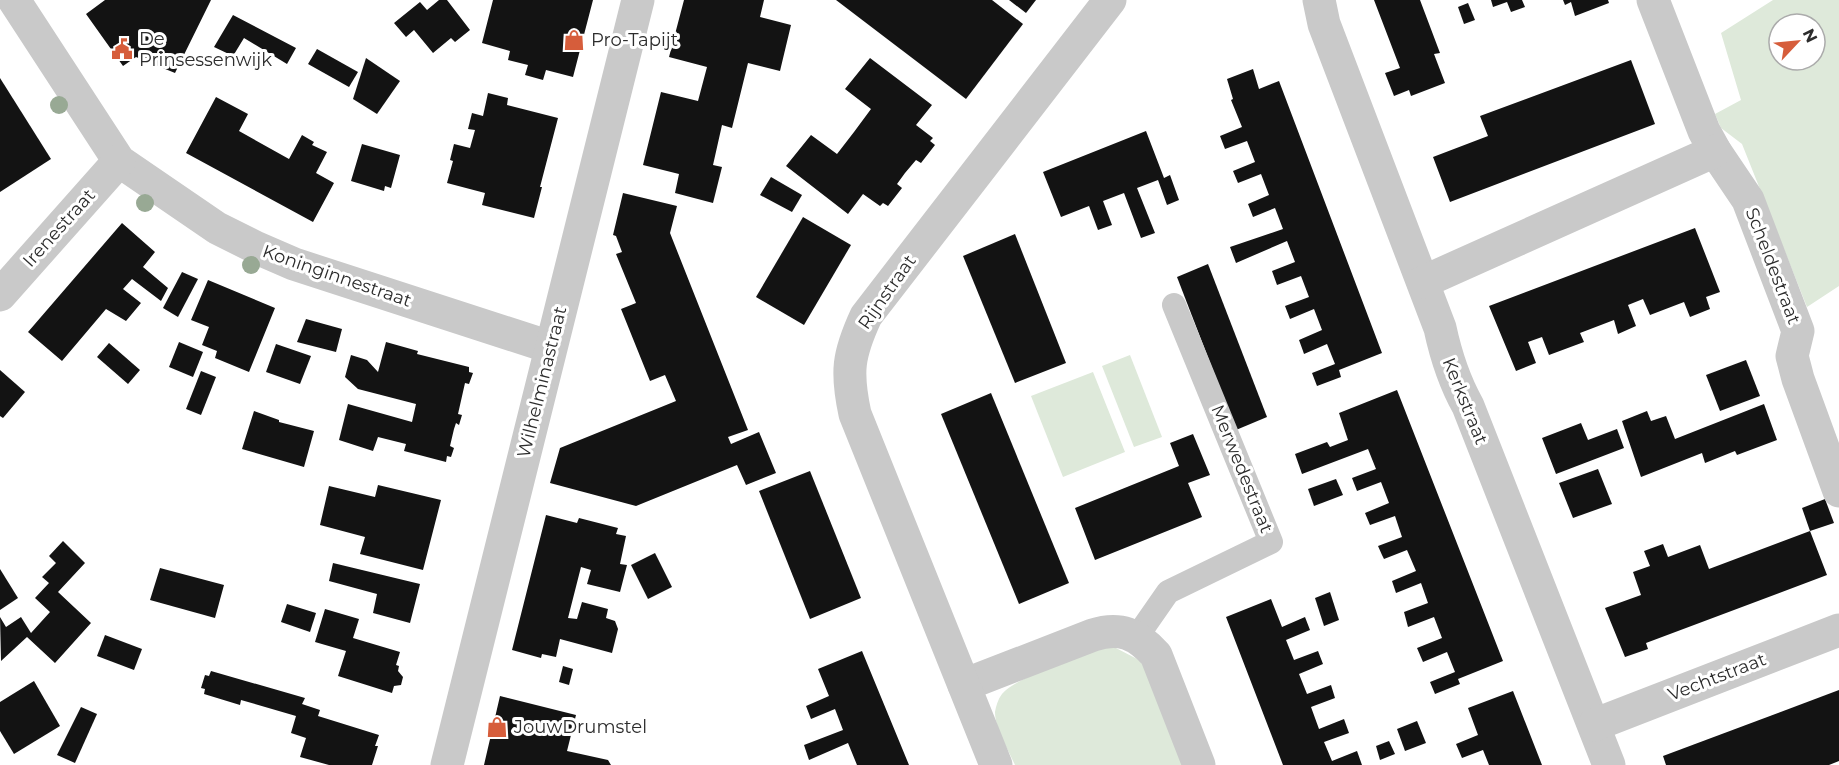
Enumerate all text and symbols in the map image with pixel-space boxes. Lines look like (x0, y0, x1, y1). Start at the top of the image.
north arrow (1767, 12, 1827, 72)
text: N (1799, 26, 1821, 46)
place label: De Prinsessenwijk (139, 28, 272, 71)
shop icon: Pro-Tapijt (562, 28, 586, 52)
place label: Pro-Tapijt (591, 29, 678, 51)
public building icon: De Prinsessenwijk (110, 37, 134, 61)
street label: Irenestraat (18, 184, 100, 272)
street label: Scheldestraat (1741, 205, 1805, 327)
street label: Koninginnestraat (260, 240, 414, 312)
street label: Rijnstraat (853, 250, 921, 334)
street label: Wilhelminastraat (513, 304, 571, 460)
street label: Kerkstraat (1438, 354, 1492, 448)
street label: Merwedestraat (1206, 402, 1278, 536)
street label: Vechtstraat (1665, 648, 1769, 706)
shop icon: JouwDrumstel (485, 715, 509, 739)
place label: JouwDrumstel (513, 716, 647, 738)

